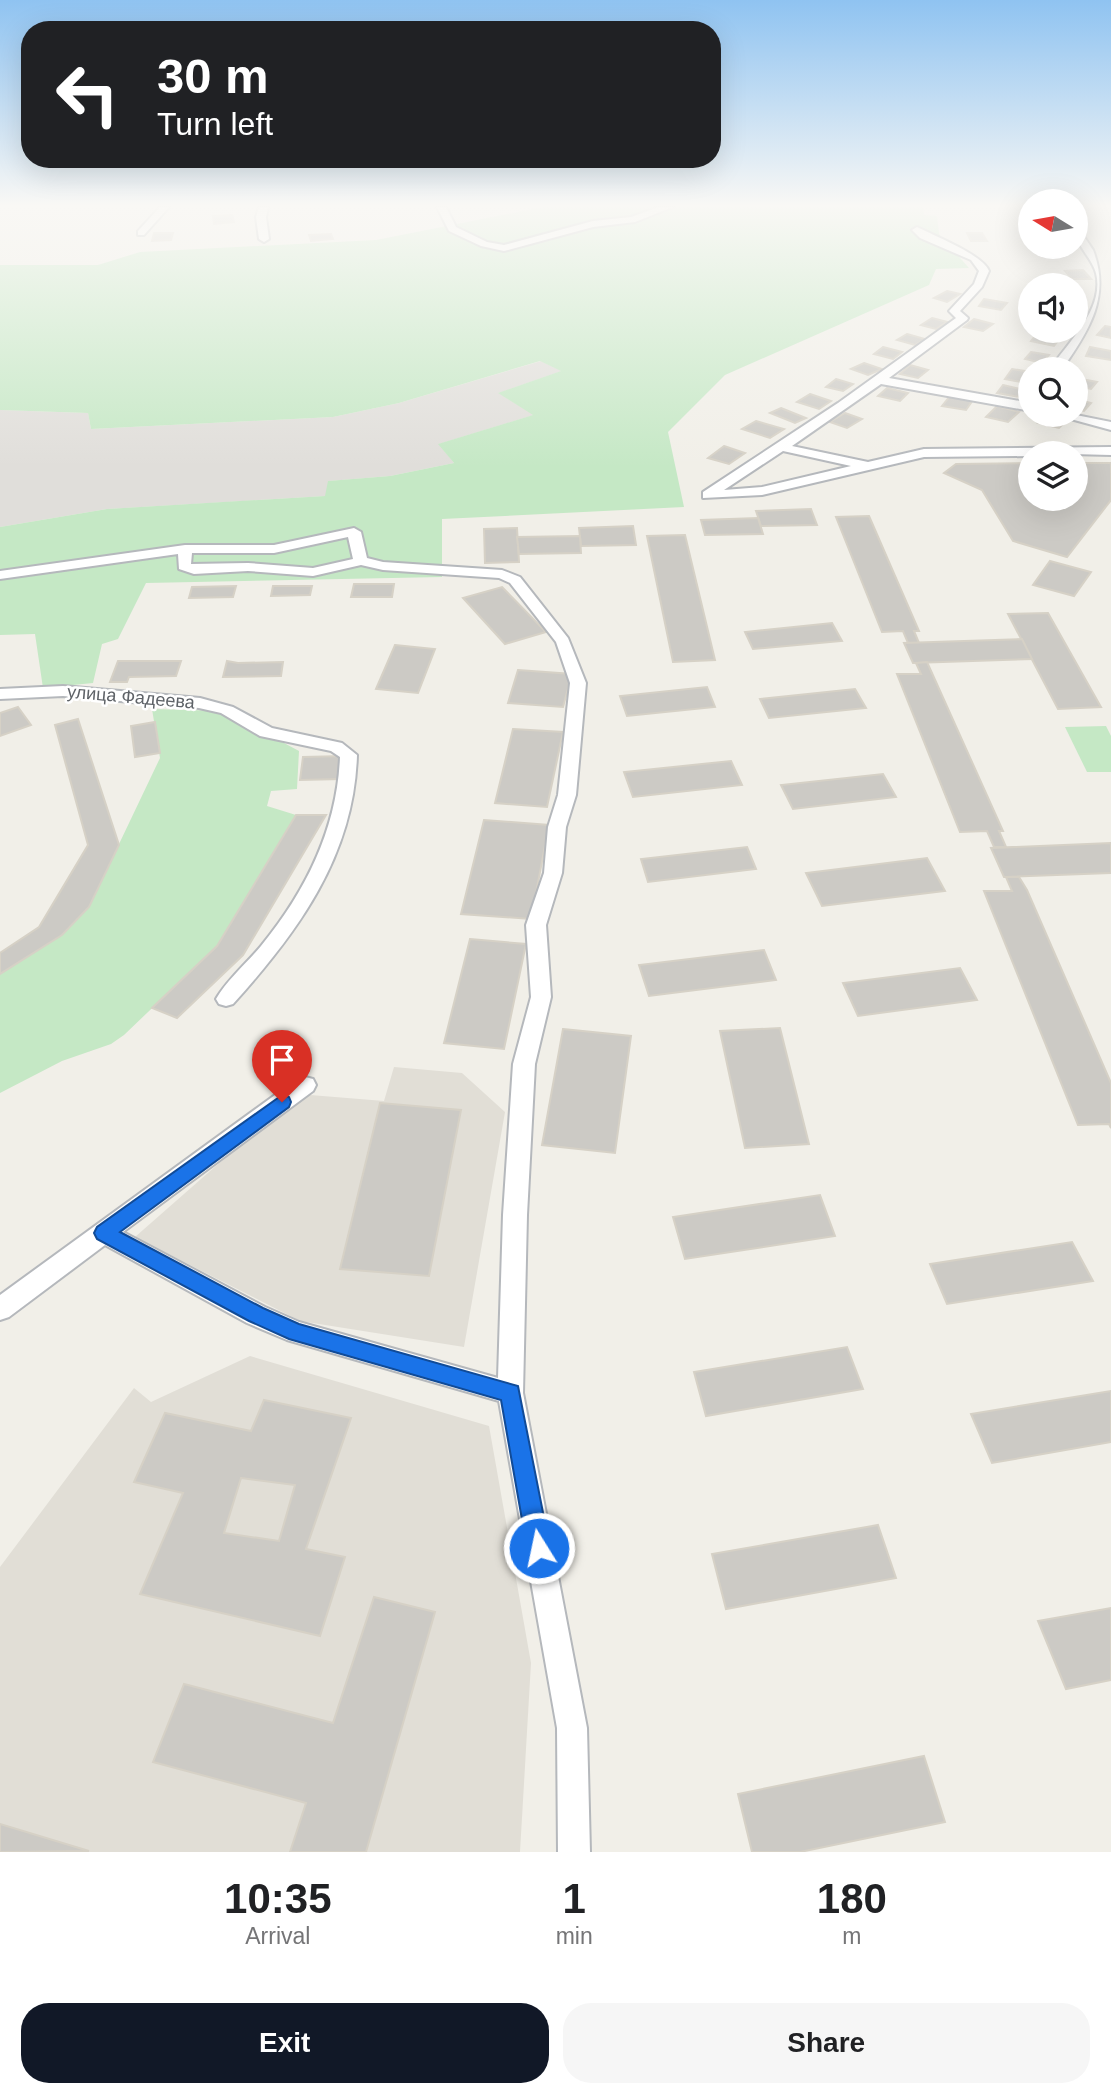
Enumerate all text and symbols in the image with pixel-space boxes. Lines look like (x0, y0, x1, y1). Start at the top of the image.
icon: left (42, 49, 133, 140)
text: 30 m (157, 49, 269, 103)
text: Turn left (157, 106, 273, 142)
north arrow (1018, 189, 1088, 259)
map controls (1018, 189, 1088, 511)
button: sound (1018, 273, 1088, 343)
button: search (1018, 357, 1088, 427)
button: layers (1018, 441, 1088, 511)
street label: улица Фадеева (66, 681, 197, 713)
pin (252, 1030, 312, 1102)
icon: arrive (263, 1041, 301, 1079)
position arrow (502, 1511, 576, 1585)
text: 10:35 (224, 1875, 332, 1922)
text: 1 (562, 1875, 586, 1922)
text: 180 (817, 1875, 887, 1922)
text: Arrival (245, 1923, 310, 1949)
text: min (556, 1923, 593, 1949)
text: m (842, 1923, 861, 1949)
button: Exit (21, 2003, 549, 2083)
button: Share (563, 2003, 1090, 2083)

